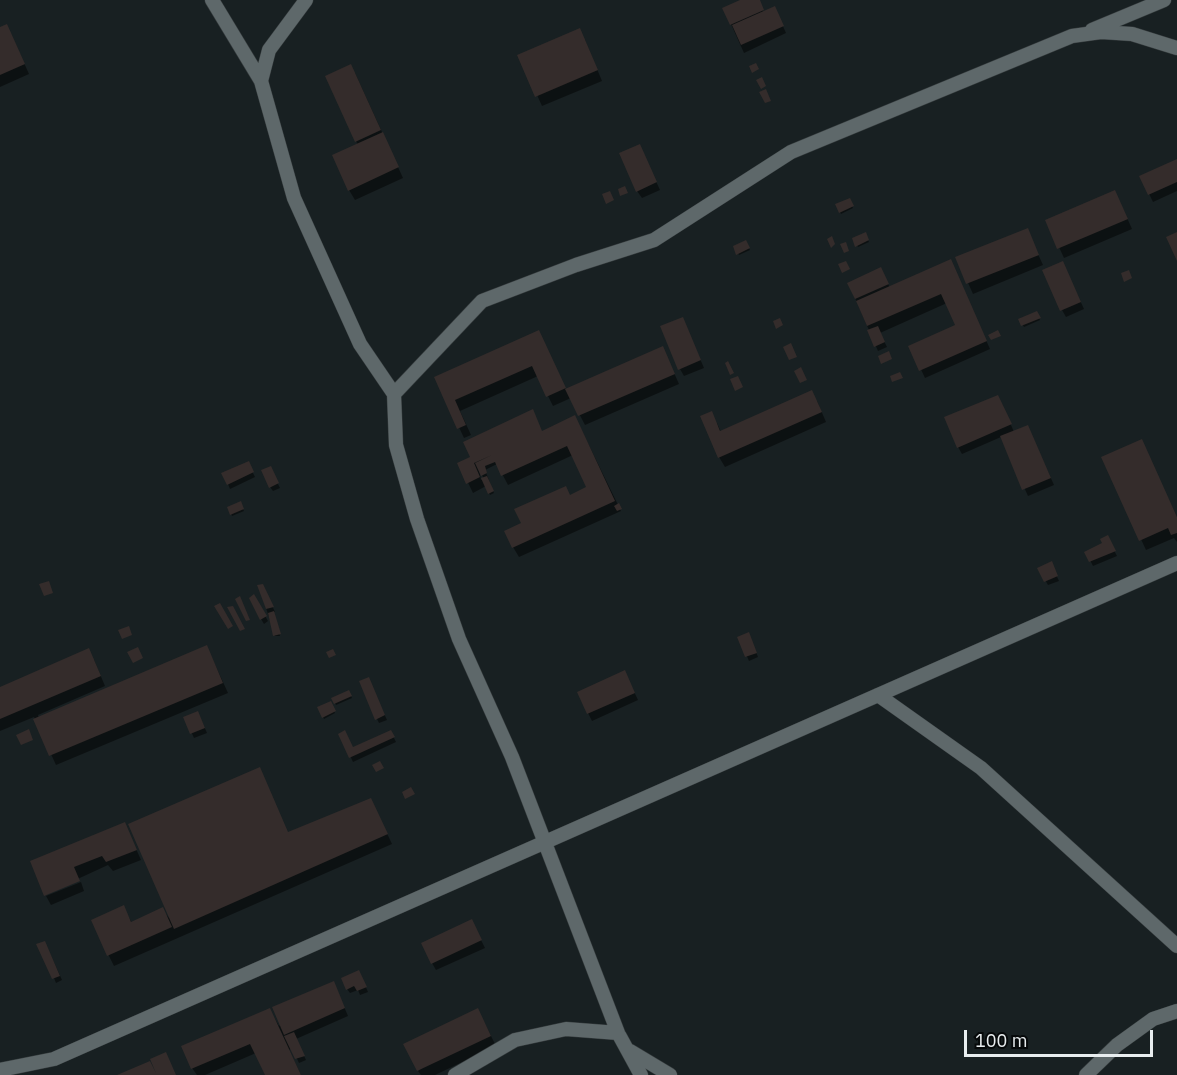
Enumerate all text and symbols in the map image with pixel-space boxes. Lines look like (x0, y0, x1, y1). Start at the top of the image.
scale bar (967, 1018, 1156, 1056)
text: 100 m (975, 1029, 1027, 1052)

